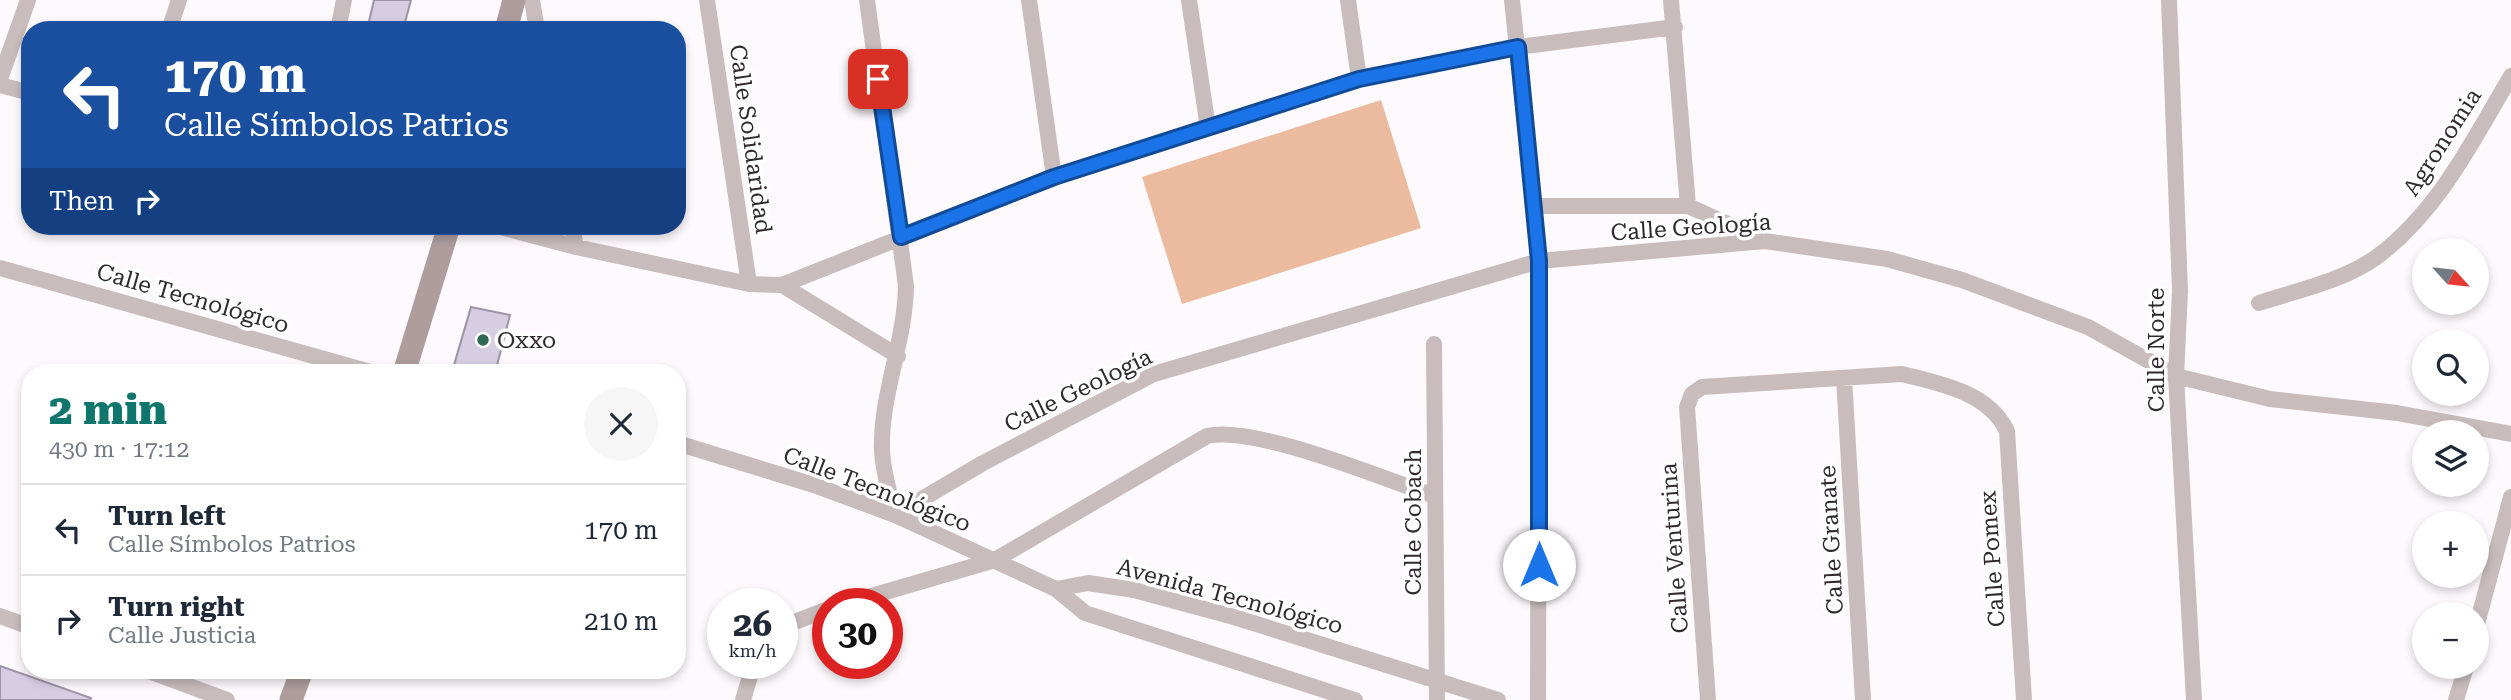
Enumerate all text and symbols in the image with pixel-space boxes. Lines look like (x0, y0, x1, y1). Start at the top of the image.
street label: Calle Solidaridad (724, 43, 777, 236)
text: 170 m (164, 47, 306, 104)
icon: left (49, 49, 140, 140)
pin (848, 49, 908, 109)
icon: arrive (859, 60, 897, 98)
street label: Agronomia (2398, 83, 2487, 201)
text: Calle Símbolos Patrios (164, 106, 509, 144)
icon: right (128, 182, 166, 220)
text: Then (49, 186, 114, 216)
street label: Calle Geología (1610, 208, 1773, 247)
north arrow (2412, 238, 2488, 315)
map controls (2412, 238, 2489, 679)
street label: Calle Tecnológico (94, 258, 292, 339)
street label: Calle Norte (2143, 288, 2170, 412)
place label: Oxxo (497, 327, 556, 354)
button: search (2412, 329, 2489, 406)
marker: Oxxo (475, 332, 491, 348)
street label: Calle Geología (1000, 343, 1157, 438)
text: 2 min (49, 385, 167, 434)
button: close (584, 387, 658, 461)
button: layers (2412, 420, 2489, 497)
text: 430 m · 17:12 (49, 436, 189, 463)
street label: Calle Tecnológico (779, 441, 974, 538)
street label: Calle Cobach (1400, 448, 1427, 595)
street label: Calle Venturina (1655, 461, 1694, 634)
street label: Calle Granate (1814, 465, 1849, 615)
street label: Calle Pomex (1974, 489, 2011, 628)
text: Turn left (108, 501, 226, 531)
icon: left (49, 511, 87, 549)
button: + (2412, 511, 2489, 588)
text: 170 m (584, 515, 658, 545)
position arrow (1502, 528, 1576, 602)
text: Calle Símbolos Patrios (108, 531, 356, 558)
street label: Avenida Tecnológico (1114, 553, 1346, 640)
speed limit sign: 30 (812, 588, 903, 679)
text: Turn right (108, 592, 244, 622)
icon: right (49, 602, 87, 640)
button: − (2412, 602, 2489, 679)
text: 26 (733, 604, 772, 645)
text: 210 m (584, 606, 658, 636)
text: Calle Justicia (108, 622, 256, 649)
text: km/h (728, 640, 777, 661)

